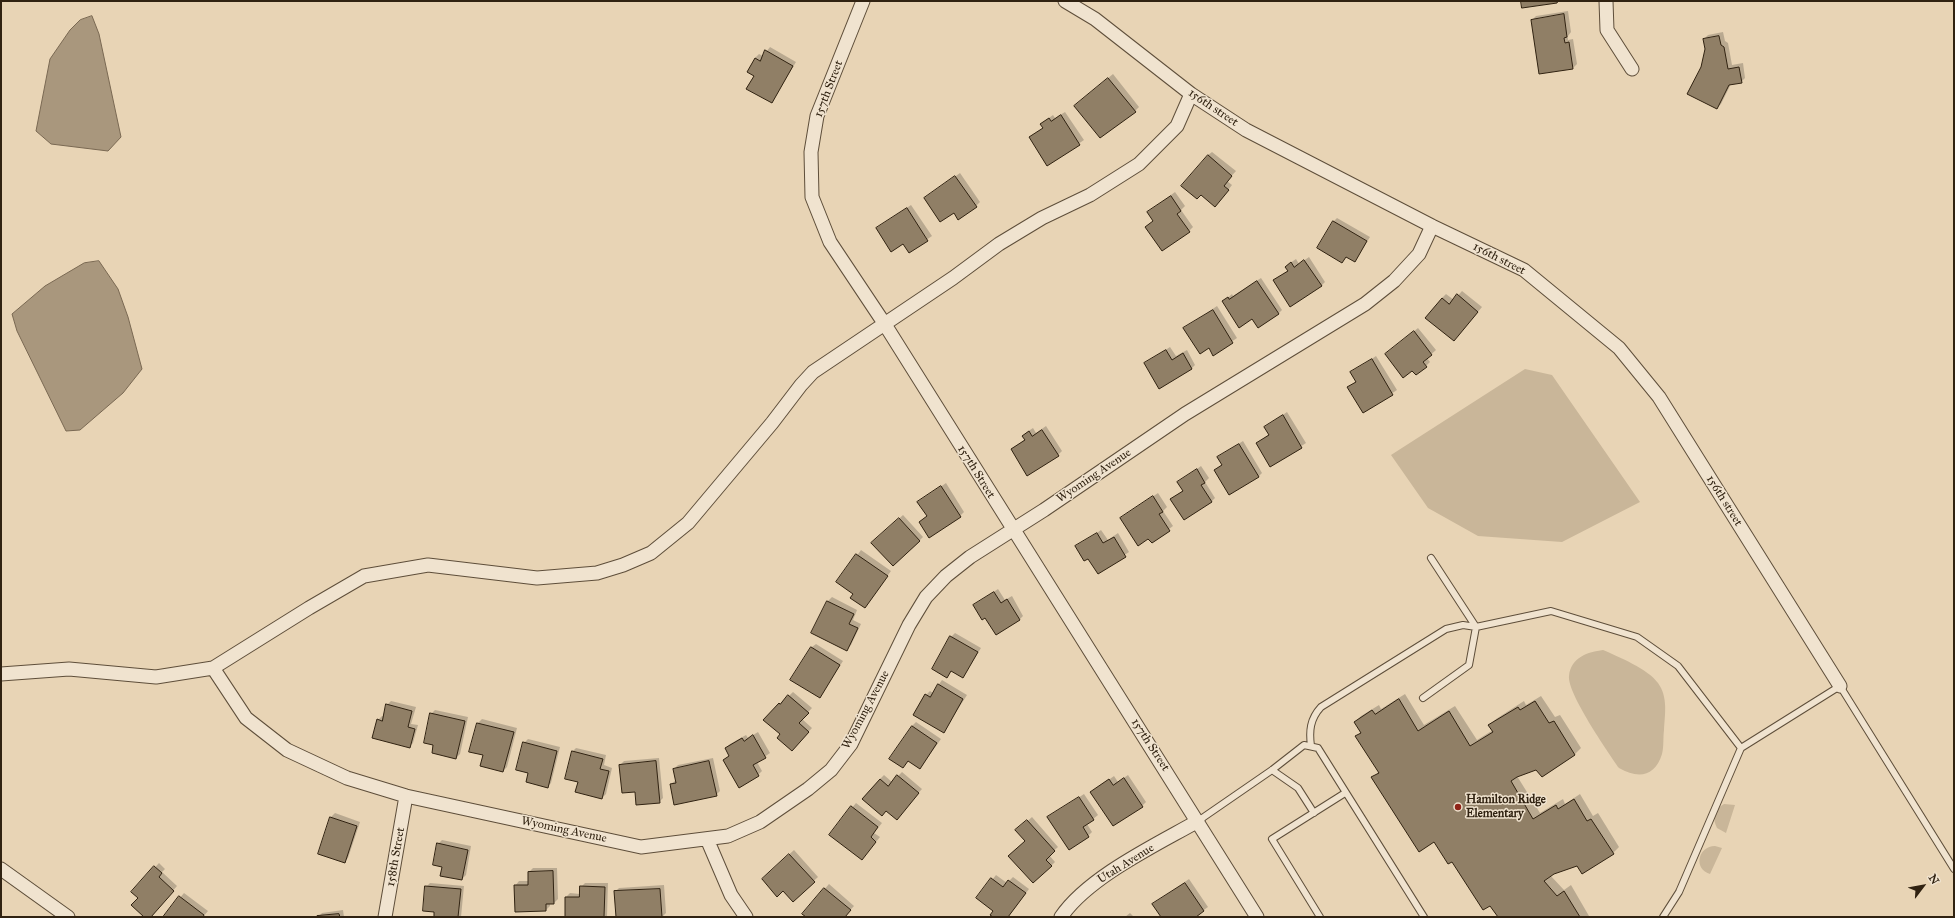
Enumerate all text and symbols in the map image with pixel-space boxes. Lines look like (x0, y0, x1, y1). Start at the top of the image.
street label: 157th Street (812, 58, 846, 120)
street label: 156th street (1185, 86, 1241, 130)
street label: 156th street (1470, 240, 1528, 278)
street label: 157th Street (954, 443, 998, 501)
street label: Wyoming Avenue (1054, 446, 1134, 506)
street label: 156th street (1703, 473, 1745, 529)
street label: Wyoming Avenue (839, 668, 893, 752)
street label: 157th Street (1128, 716, 1172, 774)
place label: Hamilton Ridge Elementary (1466, 793, 1546, 821)
marker: Hamilton Ridge Elementary (1453, 802, 1463, 812)
street label: Wyoming Avenue (520, 814, 608, 846)
street label: 158th Street (384, 826, 408, 888)
street label: Utah Avenue (1095, 841, 1157, 887)
north arrow (1903, 866, 1943, 906)
text: N (1926, 872, 1942, 887)

